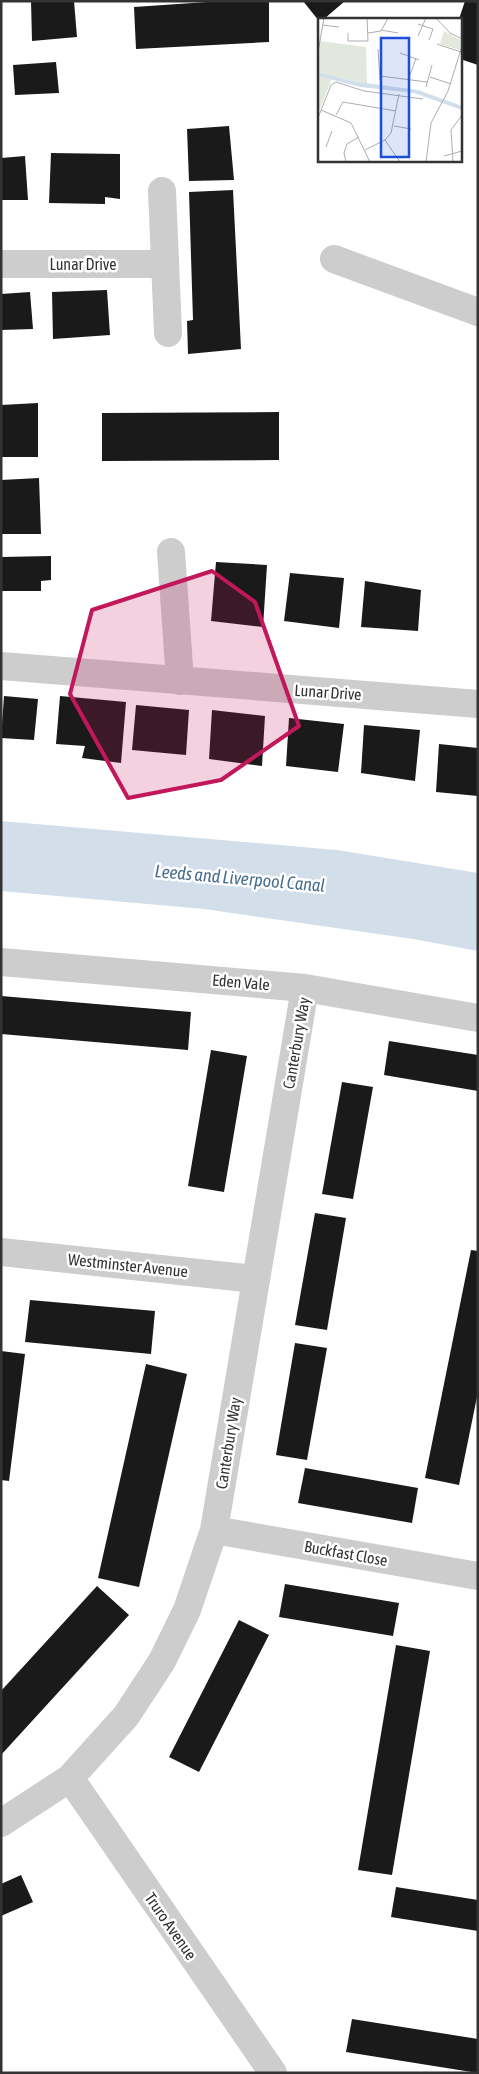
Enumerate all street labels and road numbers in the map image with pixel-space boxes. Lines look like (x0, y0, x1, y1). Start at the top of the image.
street label: Lunar Drive (49, 255, 117, 273)
street label: Lunar Drive (294, 681, 362, 703)
street label: Eden Vale (211, 971, 271, 993)
street label: Canterbury Way (279, 995, 314, 1090)
street label: Westminster Avenue (67, 1250, 189, 1280)
street label: Canterbury Way (212, 1395, 245, 1490)
street label: Buckfast Close (303, 1537, 389, 1569)
street label: Truro Avenue (141, 1889, 201, 1963)

